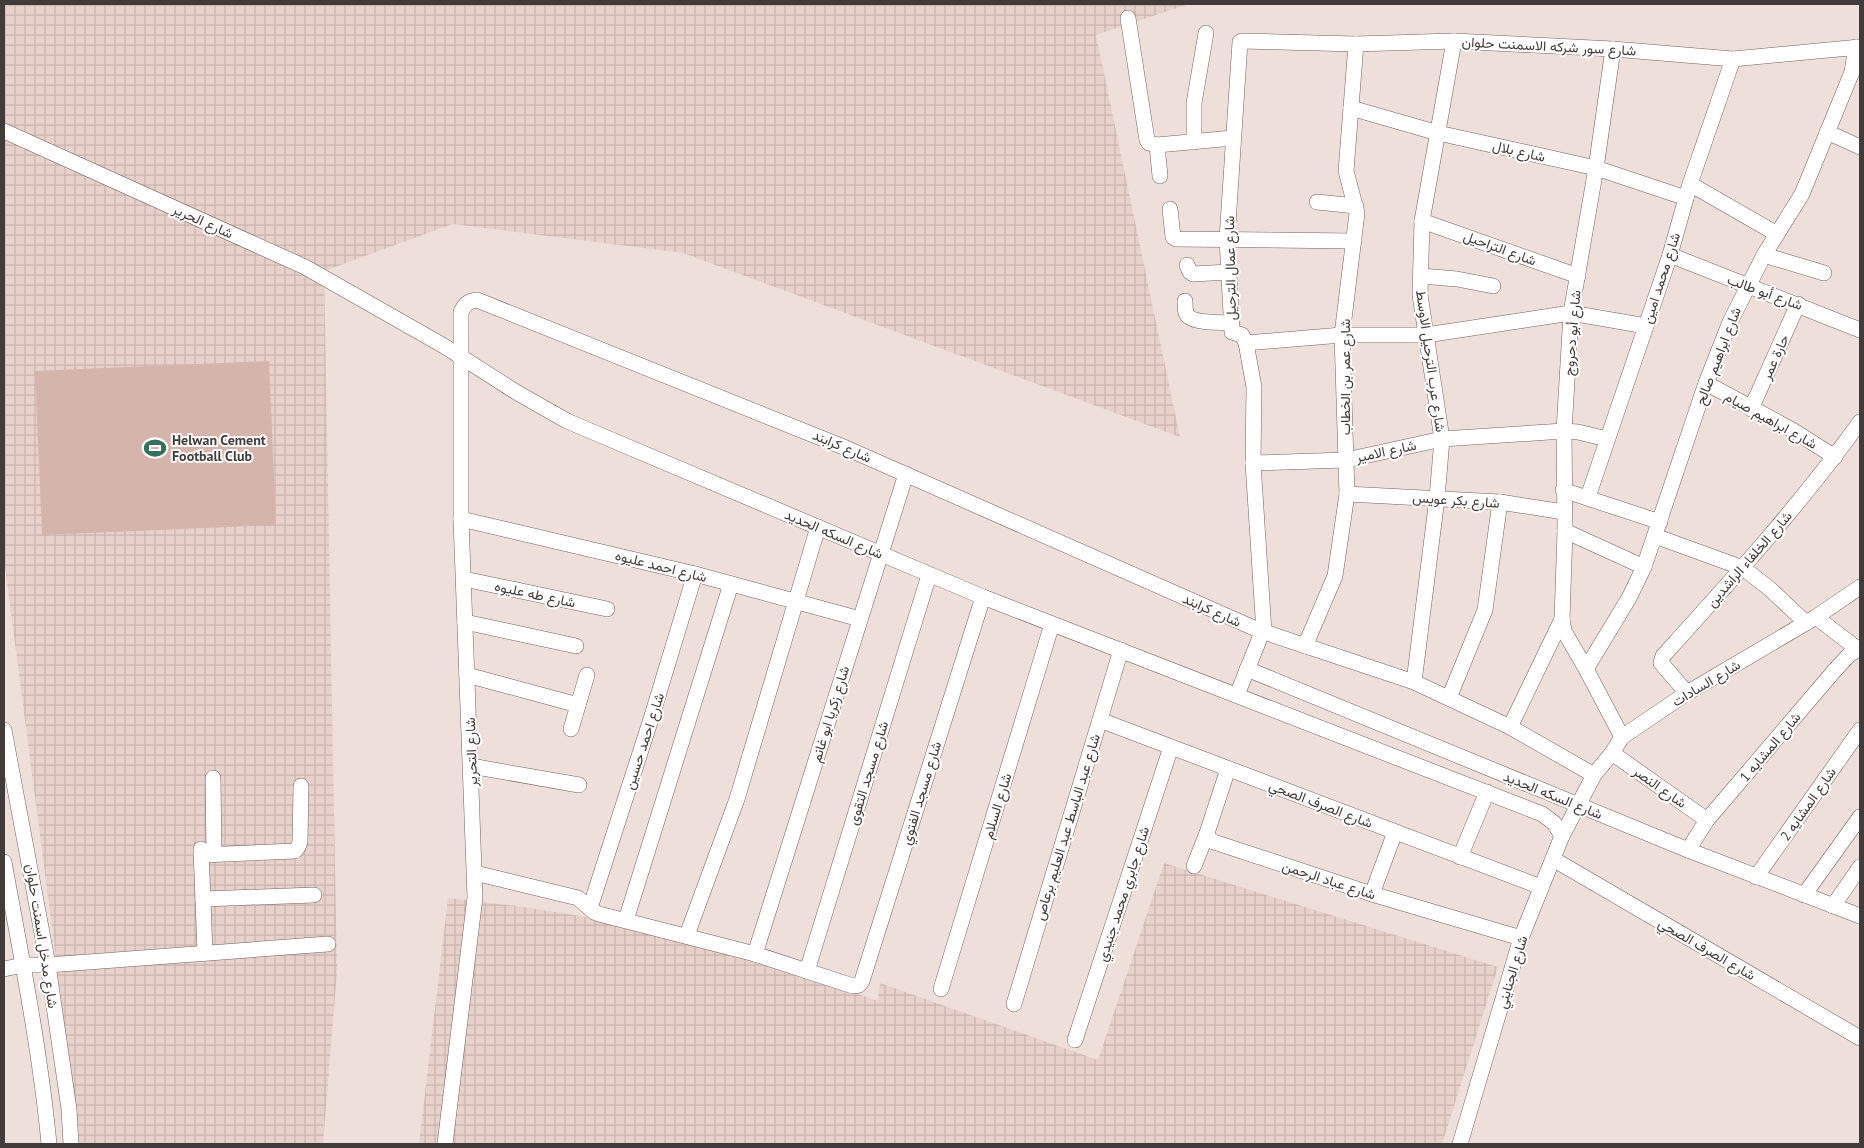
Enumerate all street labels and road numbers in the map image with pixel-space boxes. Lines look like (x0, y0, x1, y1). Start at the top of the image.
street label: شارع سور شركه الاسمنت حلوان (1461, 32, 1637, 62)
street label: شارع بلال (1490, 136, 1547, 168)
street label: شارع الحرير (168, 199, 236, 244)
street label: شارع عمال الترحيل (1220, 216, 1242, 320)
street label: شارع التراحيل (1460, 227, 1539, 271)
street label: شارع محمد امين (1638, 230, 1686, 326)
street label: شارع أبو طالب (1724, 270, 1805, 316)
street label: شارع عرب الترحيل الاوسط (1410, 289, 1450, 433)
street label: شارع أبو دحروج (1559, 289, 1587, 377)
street label: شارع ابراهيم صالح (1691, 304, 1747, 408)
street label: شارع عمر بن الخطاب (1336, 319, 1356, 435)
street label: حارة عمر (1757, 332, 1793, 383)
street label: شارع ابراهيم صيام (1721, 387, 1820, 455)
street label: شارع كرابند (809, 426, 874, 468)
street label: شارع الامير (1353, 436, 1418, 468)
street label: شارع بكر عويس (1412, 488, 1500, 514)
street label: شارع السكه الحديد (781, 505, 886, 565)
street label: شارع الخلفاء الراشدين (1702, 507, 1797, 612)
street label: شارع احمد عليوه (613, 546, 709, 588)
street label: شارع طه عليوه (492, 577, 577, 613)
street label: شارع كرابند (1179, 589, 1244, 633)
street label: شارع السادات (1668, 655, 1745, 712)
street label: شارع زكريا ابو غانم (807, 664, 855, 765)
street label: شارع احمد حسين (620, 690, 670, 792)
street label: شارع المشايه 1 (1736, 708, 1806, 787)
street label: شارع التحرير (461, 717, 483, 788)
street label: شارع مسجد التقوى (844, 719, 894, 828)
street label: شارع عبد الباسط عبد العليم برعاص (1030, 732, 1106, 923)
street label: شارع مسجد الفتوي (897, 739, 948, 848)
street label: شارع النصر (1628, 761, 1690, 814)
street label: شارع المشايه 2 (1776, 764, 1842, 845)
street label: شارع السكه الحديد (1500, 767, 1605, 825)
street label: شارع السلام (978, 771, 1017, 842)
street label: شارع الصرف الصحي (1266, 776, 1375, 835)
street label: شارع جابري محمد جنيدي (1093, 824, 1156, 965)
street label: شارع عباد الرحمن (1279, 856, 1378, 905)
street label: شارع مدخل اسمنت حلوان (20, 863, 62, 1010)
street label: شارع الصرف الصحي (1654, 914, 1759, 987)
street label: شارع الجنايني (1492, 933, 1534, 1011)

